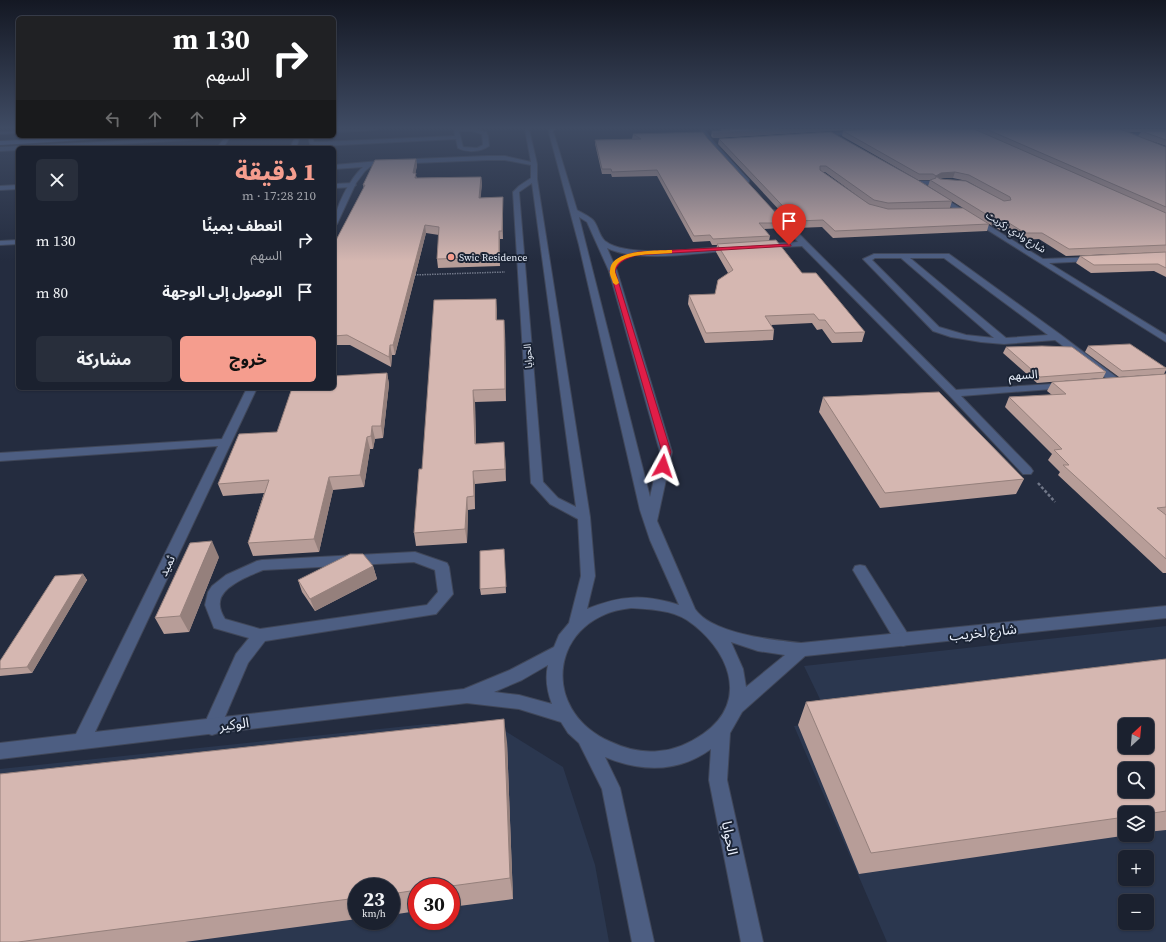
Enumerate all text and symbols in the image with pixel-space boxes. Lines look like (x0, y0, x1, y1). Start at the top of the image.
text: 130 m (173, 20, 250, 58)
icon: right (264, 32, 316, 84)
text: السهم (206, 62, 250, 87)
icon: left (102, 108, 124, 130)
icon: ahead (144, 108, 166, 130)
icon: ahead (186, 108, 208, 130)
icon: right (228, 108, 250, 130)
text: 1 دقيقة (235, 155, 316, 188)
button: close (36, 159, 78, 201)
text: 210 m · 17:28 (242, 187, 316, 204)
pin (772, 204, 806, 245)
street label: شارع وادي زكريت (983, 208, 1049, 257)
icon: arrive (778, 210, 800, 232)
text: انعطف يمينًا (202, 215, 282, 236)
icon: right (294, 229, 316, 251)
text: 130 m (36, 230, 76, 251)
text: السهم (251, 247, 282, 264)
place label: Swic Residence (459, 251, 527, 264)
marker: Swic Residence (446, 252, 456, 262)
text: الوصول إلى الوجهة (162, 281, 282, 302)
icon: arrive (294, 281, 316, 303)
text: 80 m (36, 282, 68, 303)
button: مشاركة (36, 336, 172, 382)
button: خروج (180, 336, 316, 382)
street label: الحوايا (521, 343, 535, 369)
street label: السهم (1008, 366, 1038, 385)
position arrow (642, 445, 684, 487)
street label: ثميد (155, 552, 179, 579)
street label: شارع لخريب (948, 619, 1018, 646)
street label: الوكير (217, 712, 250, 736)
north arrow (1118, 718, 1154, 754)
map controls (1118, 718, 1154, 930)
button: search (1118, 762, 1154, 798)
button: layers (1118, 806, 1154, 842)
street label: الحوايا (717, 819, 743, 857)
button: + (1118, 850, 1154, 886)
speed limit sign: 30 (408, 878, 460, 930)
text: 23 (363, 885, 385, 913)
button: − (1118, 894, 1154, 930)
text: km/h (362, 907, 386, 920)

